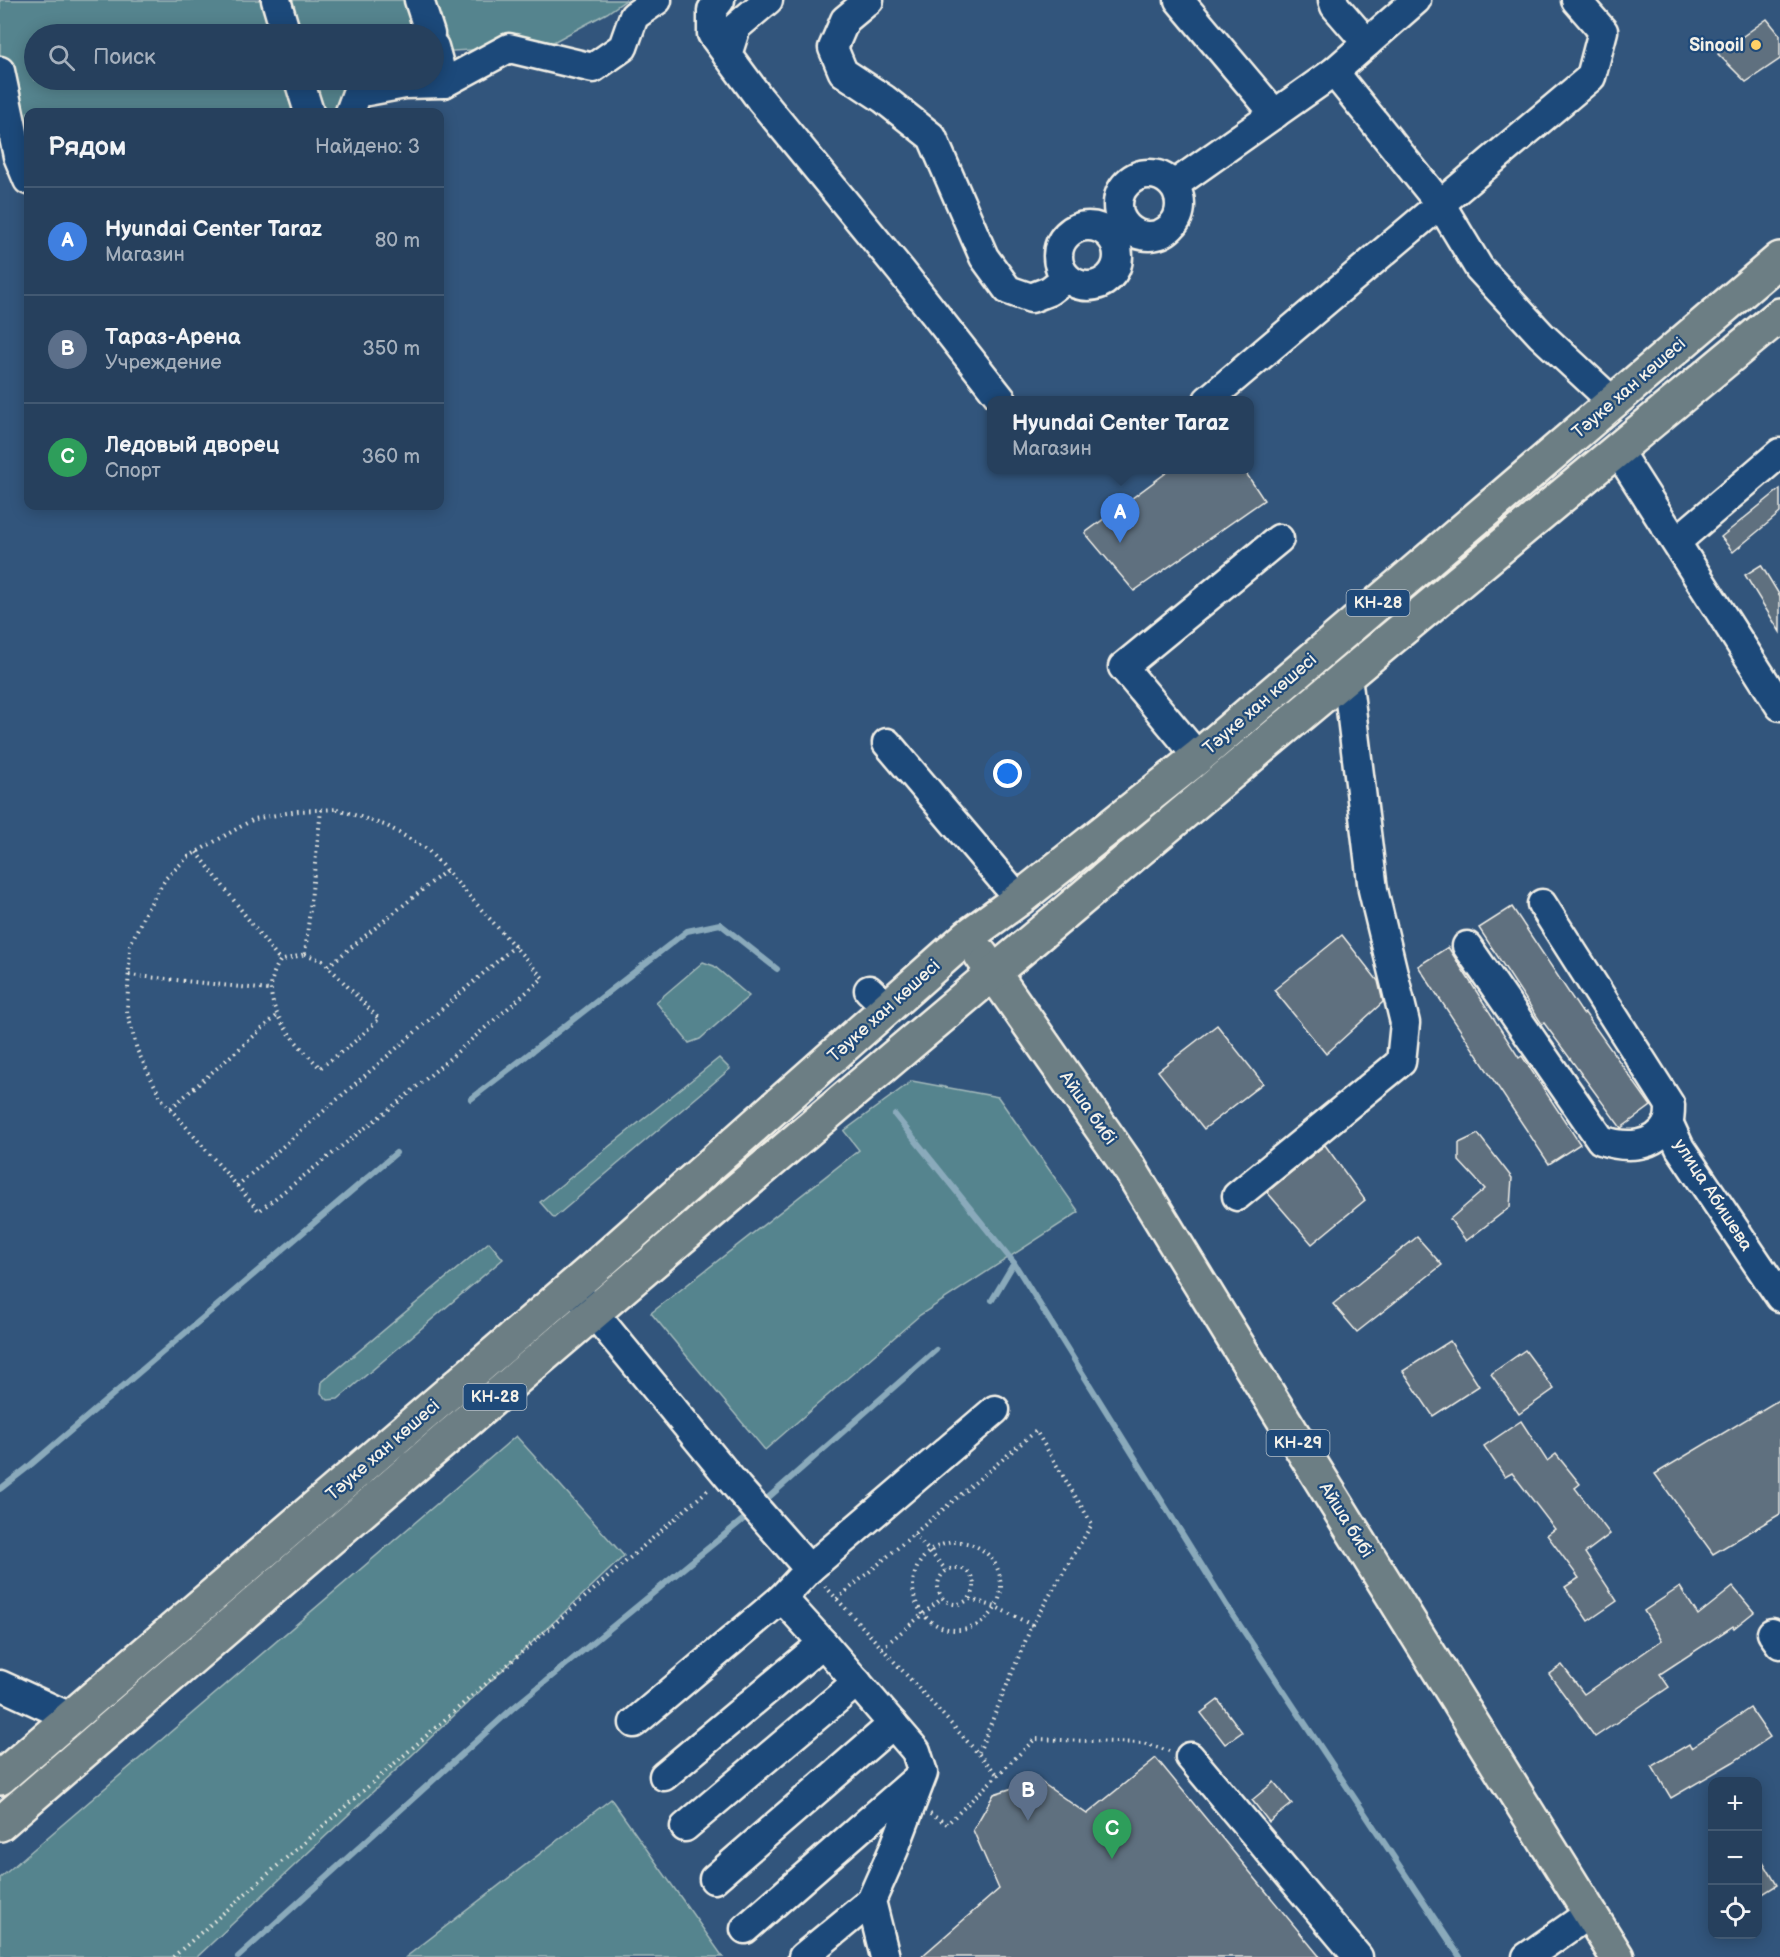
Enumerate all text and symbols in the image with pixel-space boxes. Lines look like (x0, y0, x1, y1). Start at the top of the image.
search box (24, 24, 444, 90)
place label: Sinooil (1689, 35, 1744, 56)
marker: Sinooil (1749, 38, 1763, 52)
icon: search (45, 41, 78, 74)
text: Поиск (93, 44, 156, 71)
text: Рядом (48, 132, 126, 163)
text: Найдено: 3 (315, 135, 420, 159)
text: Hyundai Center Taraz (105, 216, 322, 243)
text: A (61, 229, 74, 253)
text: 80 m (375, 229, 420, 253)
text: Магазин (105, 243, 185, 267)
text: Тараз-Арена (105, 324, 241, 351)
street label: Тәуке хан көшесі (1568, 333, 1690, 443)
text: B (60, 337, 75, 361)
text: 350 m (363, 337, 420, 361)
text: Учреждение (105, 351, 222, 375)
popup (987, 396, 1254, 474)
text: Hyundai Center Taraz (1012, 410, 1229, 437)
text: Ледовый дворец (105, 432, 279, 459)
text: Магазин (1012, 437, 1092, 461)
text: C (60, 445, 75, 469)
text: 360 m (362, 445, 420, 469)
text: Спорт (105, 459, 161, 483)
pin: A (1100, 494, 1140, 543)
road number: КН-28 (1346, 590, 1410, 616)
street label: Тәуке хан көшесі (1199, 649, 1321, 759)
your location (993, 759, 1022, 788)
street label: Тәуке хан көшесі (824, 955, 944, 1067)
street label: Айша бибі (1055, 1066, 1121, 1149)
street label: улица Абишева (1669, 1135, 1757, 1255)
road number: КН-28 (464, 1384, 526, 1410)
street label: Тәуке хан көшесі (322, 1395, 444, 1505)
road number: КН-29 (1266, 1430, 1330, 1456)
street label: Айша бибі (1314, 1478, 1377, 1562)
pin: B (1008, 1772, 1048, 1821)
map controls (1708, 1777, 1762, 1939)
button: + (1708, 1777, 1762, 1831)
pin: C (1092, 1810, 1132, 1859)
button: − (1708, 1831, 1762, 1885)
button: locate (1708, 1885, 1762, 1939)

